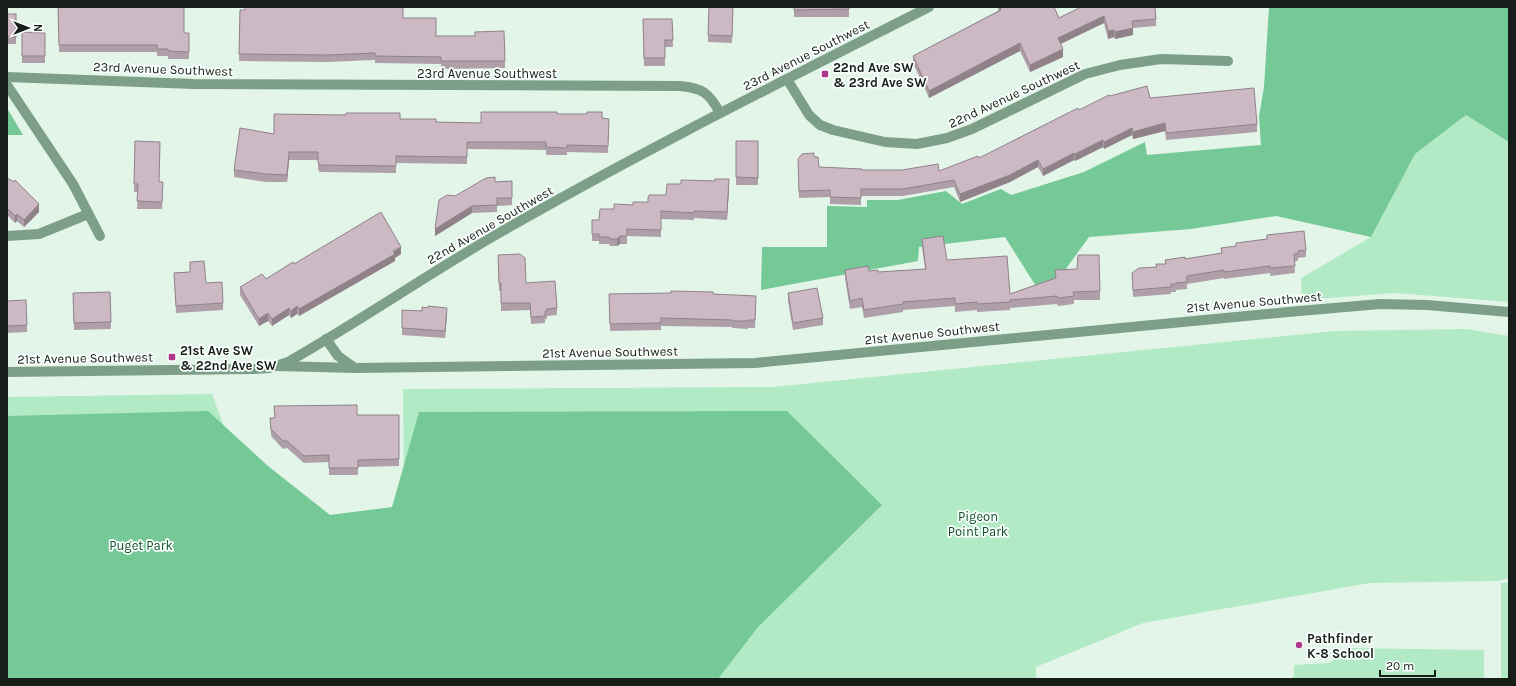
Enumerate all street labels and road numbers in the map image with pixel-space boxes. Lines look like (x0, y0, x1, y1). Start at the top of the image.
street label: 23rd Avenue Southwest (740, 16, 872, 93)
street label: 22nd Avenue Southwest (946, 57, 1082, 131)
street label: 23rd Avenue Southwest (93, 59, 233, 79)
street label: 23rd Avenue Southwest (417, 66, 557, 81)
street label: 22nd Avenue Southwest (424, 183, 556, 267)
street label: 21st Avenue Southwest (1186, 289, 1322, 315)
street label: 21st Avenue Southwest (864, 318, 1000, 348)
street label: 21st Avenue Southwest (542, 343, 678, 361)
street label: 21st Avenue Southwest (17, 349, 153, 367)

